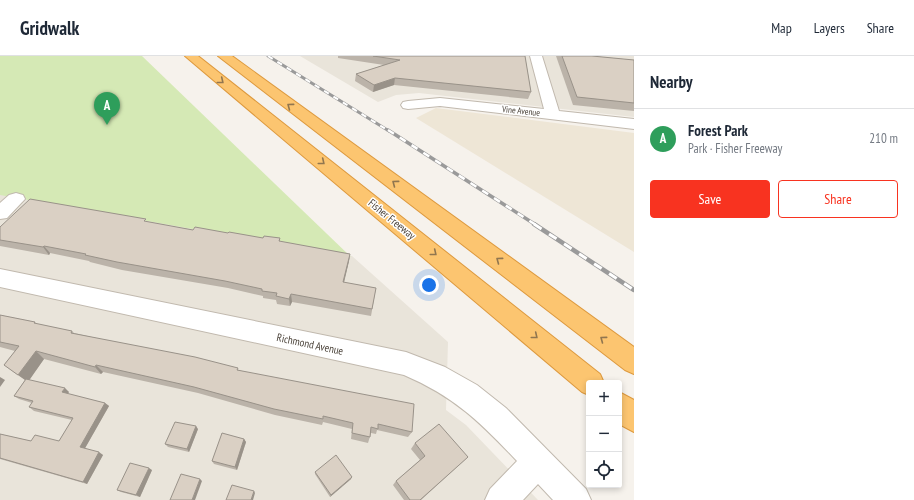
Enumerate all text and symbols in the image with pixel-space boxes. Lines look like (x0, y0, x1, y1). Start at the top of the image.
text: Gridwalk (20, 16, 79, 40)
text: Map (771, 19, 792, 37)
text: Layers (814, 19, 845, 37)
text: Share (867, 19, 894, 37)
text: Nearby (650, 71, 693, 93)
one-way arrow (217, 76, 224, 83)
pin: A (94, 92, 120, 125)
one-way arrow (288, 103, 295, 110)
street label: Vine Avenue (500, 103, 541, 118)
text: Forest Park (688, 121, 748, 140)
text: A (660, 130, 666, 147)
text: 210 m (869, 130, 898, 147)
text: Park · Fisher Freeway (688, 140, 783, 157)
one-way arrow (318, 158, 325, 165)
button: Save (650, 180, 770, 218)
button: Share (778, 180, 898, 218)
one-way arrow (392, 181, 399, 188)
street label: Fisher Freeway (365, 196, 419, 243)
one-way arrow (430, 249, 437, 256)
one-way arrow (496, 258, 503, 265)
your location (419, 275, 439, 295)
street label: Richmond Avenue (275, 330, 345, 358)
one-way arrow (530, 331, 537, 338)
one-way arrow (600, 337, 607, 344)
map controls (586, 380, 622, 488)
button: + (586, 380, 622, 416)
button: − (586, 416, 622, 452)
button: locate (586, 452, 622, 488)

